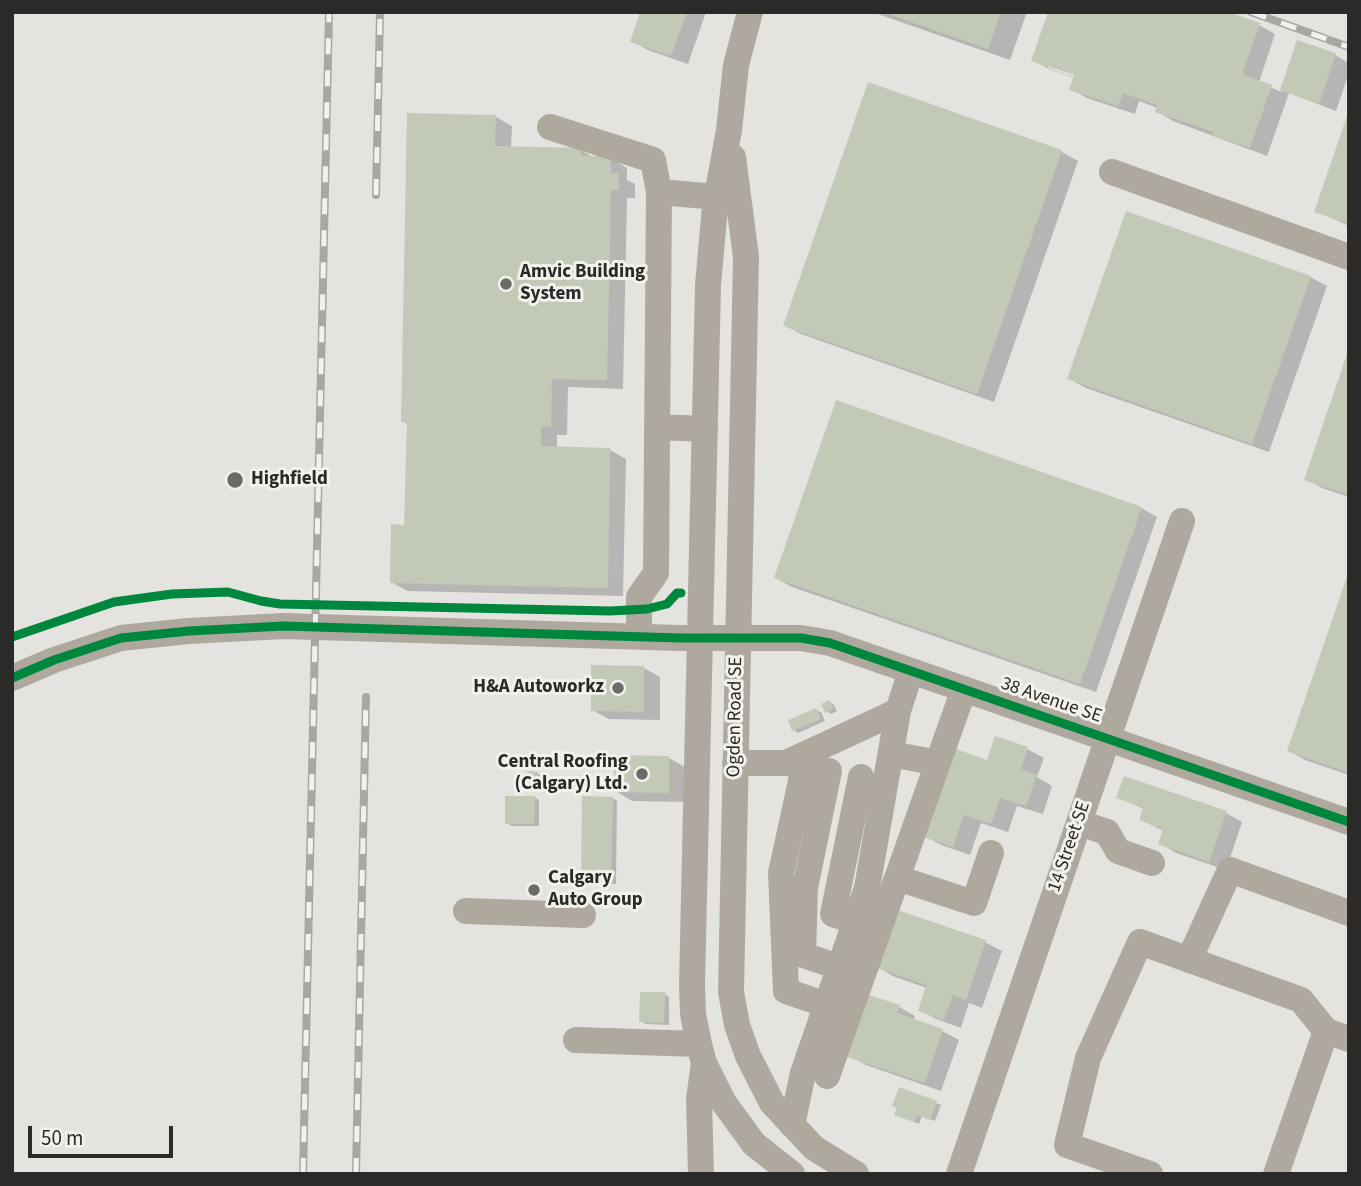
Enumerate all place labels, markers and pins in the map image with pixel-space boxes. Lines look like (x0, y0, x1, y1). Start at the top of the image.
place label: Amvic Building System (520, 262, 645, 306)
marker: Amvic Building System (498, 276, 514, 292)
place label: Highfield (251, 469, 328, 491)
marker: Highfield (225, 470, 245, 490)
place label: H&A Autoworkz (473, 677, 604, 699)
marker: H&A Autoworkz (610, 680, 626, 696)
place label: Central Roofing (Calgary) Ltd. (497, 752, 628, 796)
marker: Central Roofing (Calgary) Ltd. (634, 766, 650, 782)
place label: Calgary Auto Group (548, 868, 643, 912)
marker: Calgary Auto Group (526, 882, 542, 898)

